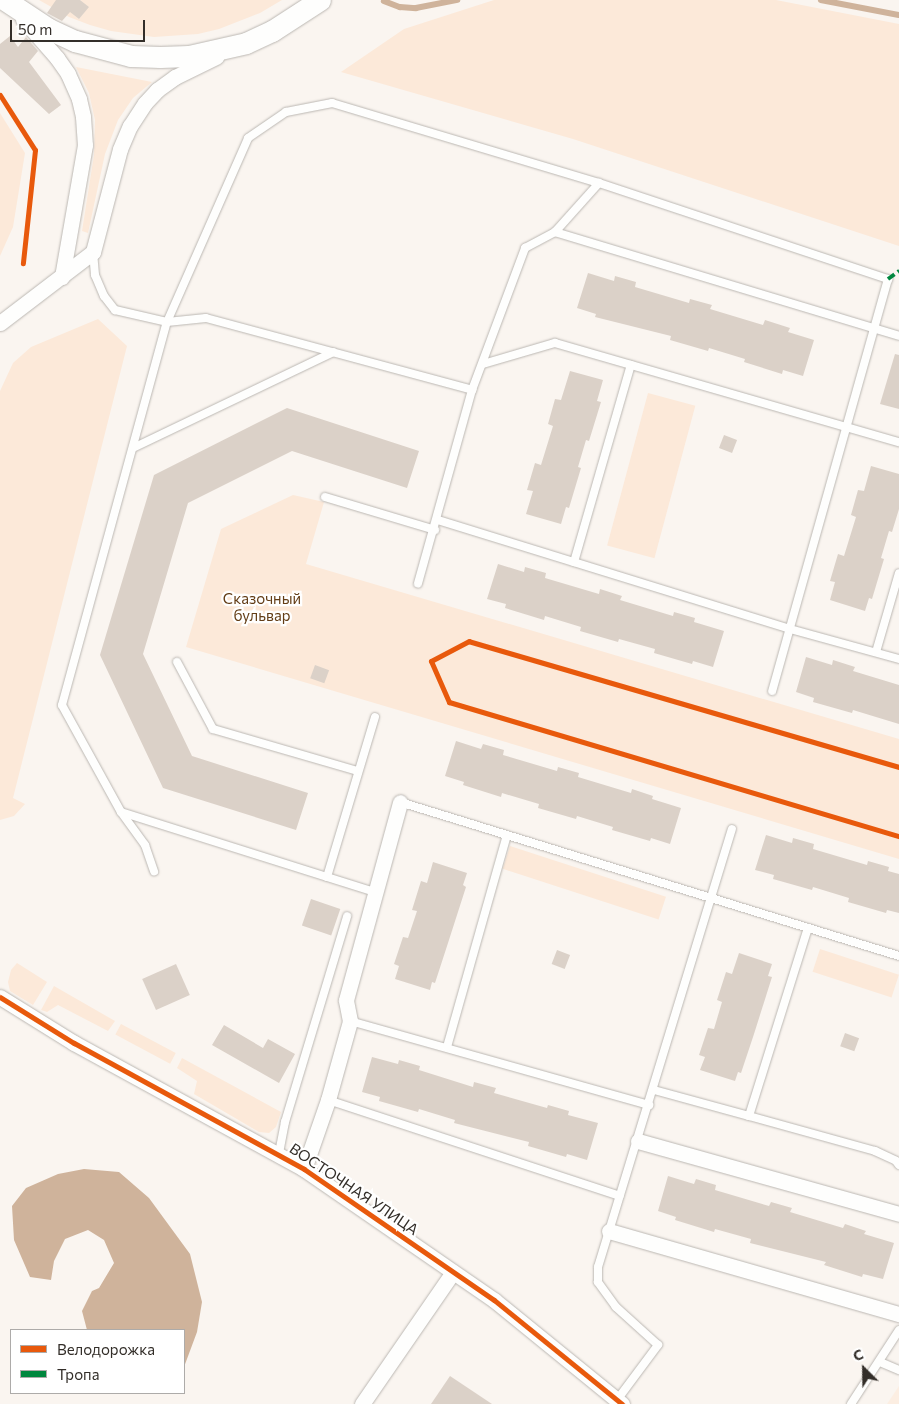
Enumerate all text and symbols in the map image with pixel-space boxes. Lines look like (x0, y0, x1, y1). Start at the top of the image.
scale bar (12, 10, 148, 42)
text: 50 m (18, 20, 52, 38)
park label: Сказочный бульвар (223, 589, 301, 624)
street label: ВОСТОЧНАЯ УЛИЦА (286, 1139, 422, 1239)
legend (10, 1329, 185, 1394)
text: Велодорожка (57, 1340, 155, 1358)
north arrow (839, 1344, 889, 1394)
text: С (850, 1345, 866, 1364)
text: Тропа (57, 1365, 99, 1383)

